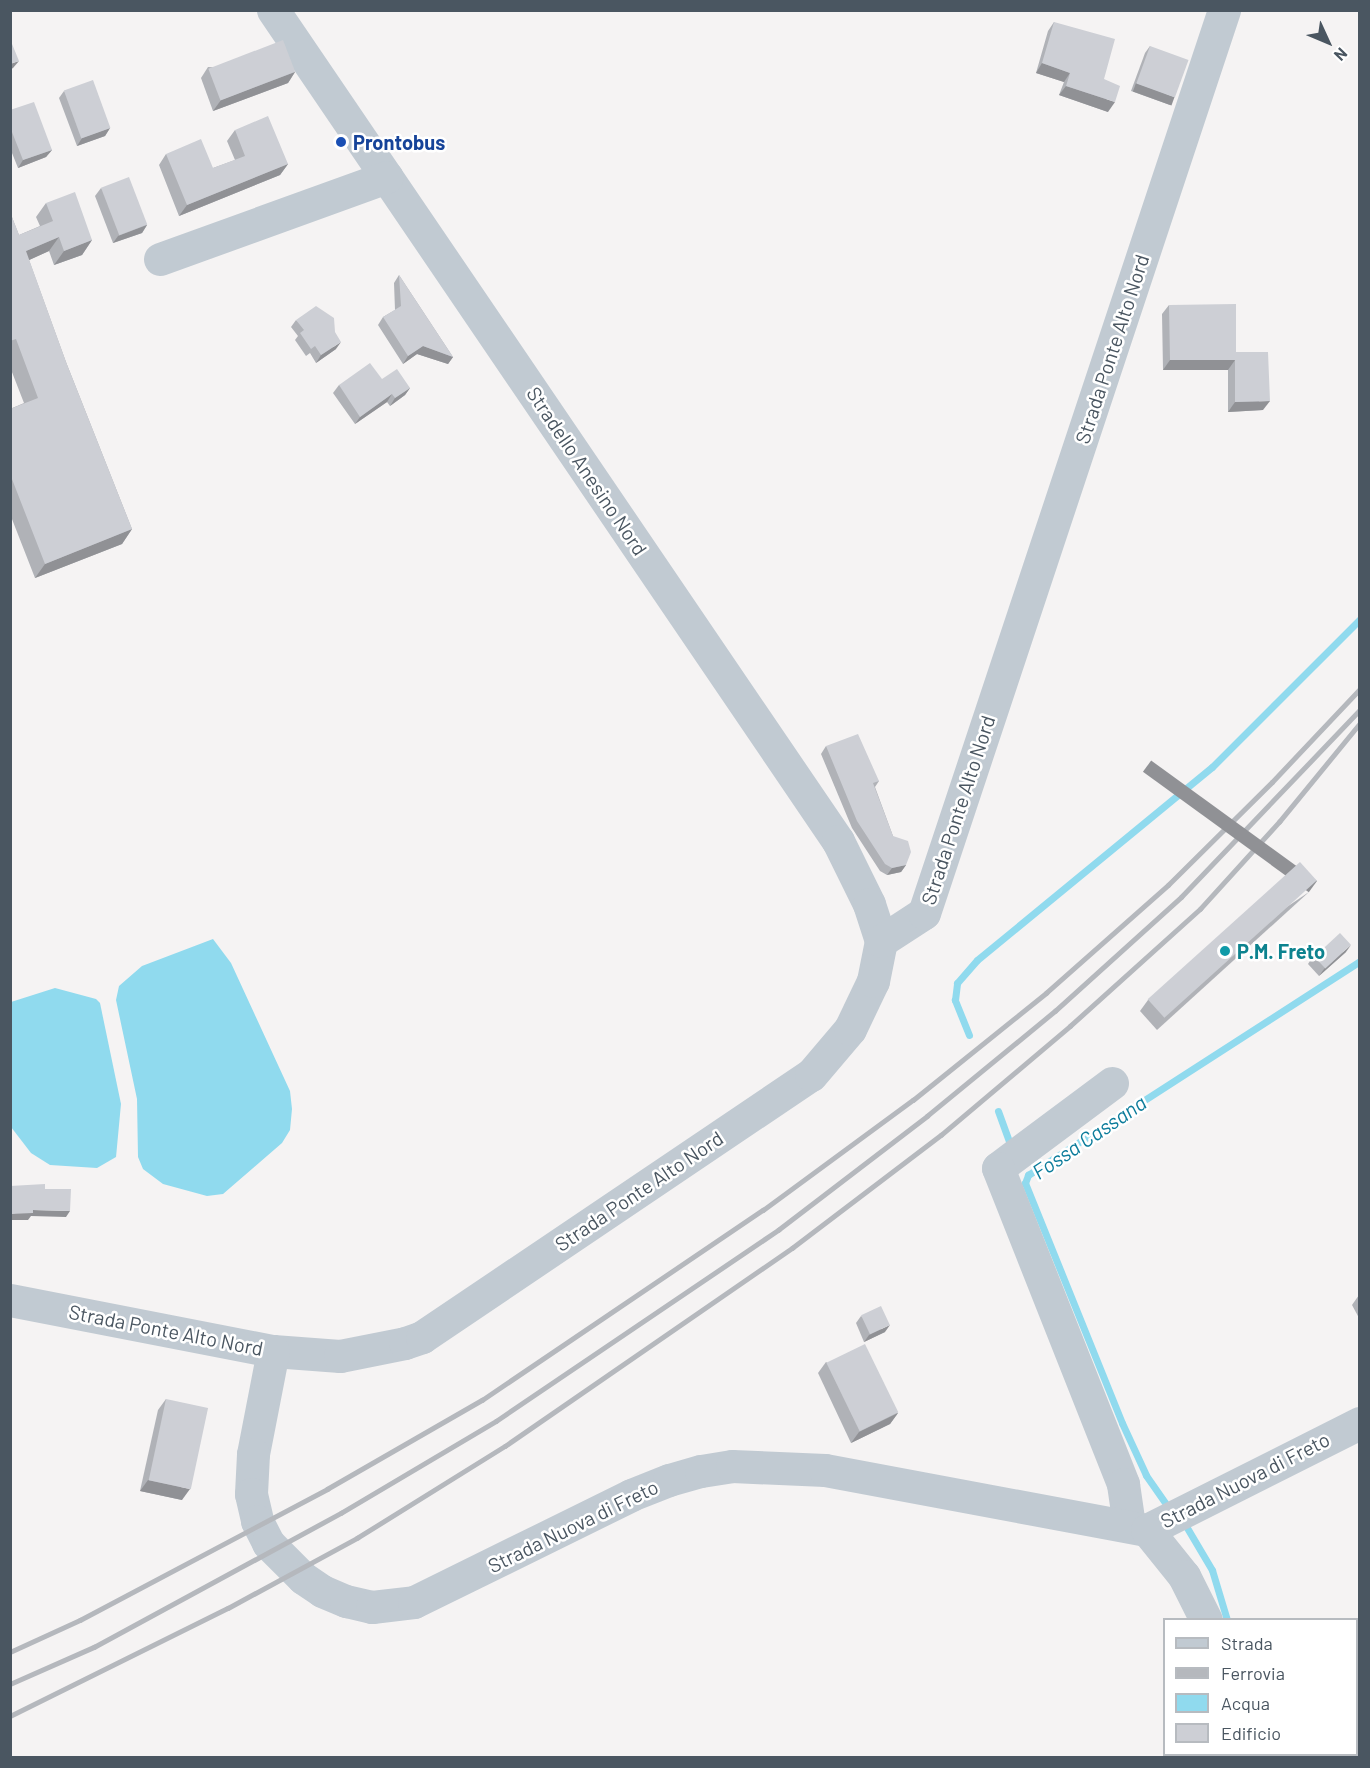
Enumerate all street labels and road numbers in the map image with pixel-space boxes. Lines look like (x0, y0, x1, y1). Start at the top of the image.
street label: Strada Ponte Alto Nord (1070, 251, 1154, 447)
street label: Stradello Anesino Nord (522, 382, 652, 560)
street label: Strada Ponte Alto Nord (916, 712, 1000, 908)
street label: Strada Ponte Alto Nord (550, 1126, 728, 1256)
street label: Strada Ponte Alto Nord (67, 1299, 265, 1361)
street label: Strada Nuova di Freto (1156, 1427, 1334, 1533)
street label: Strada Nuova di Freto (484, 1474, 662, 1578)

